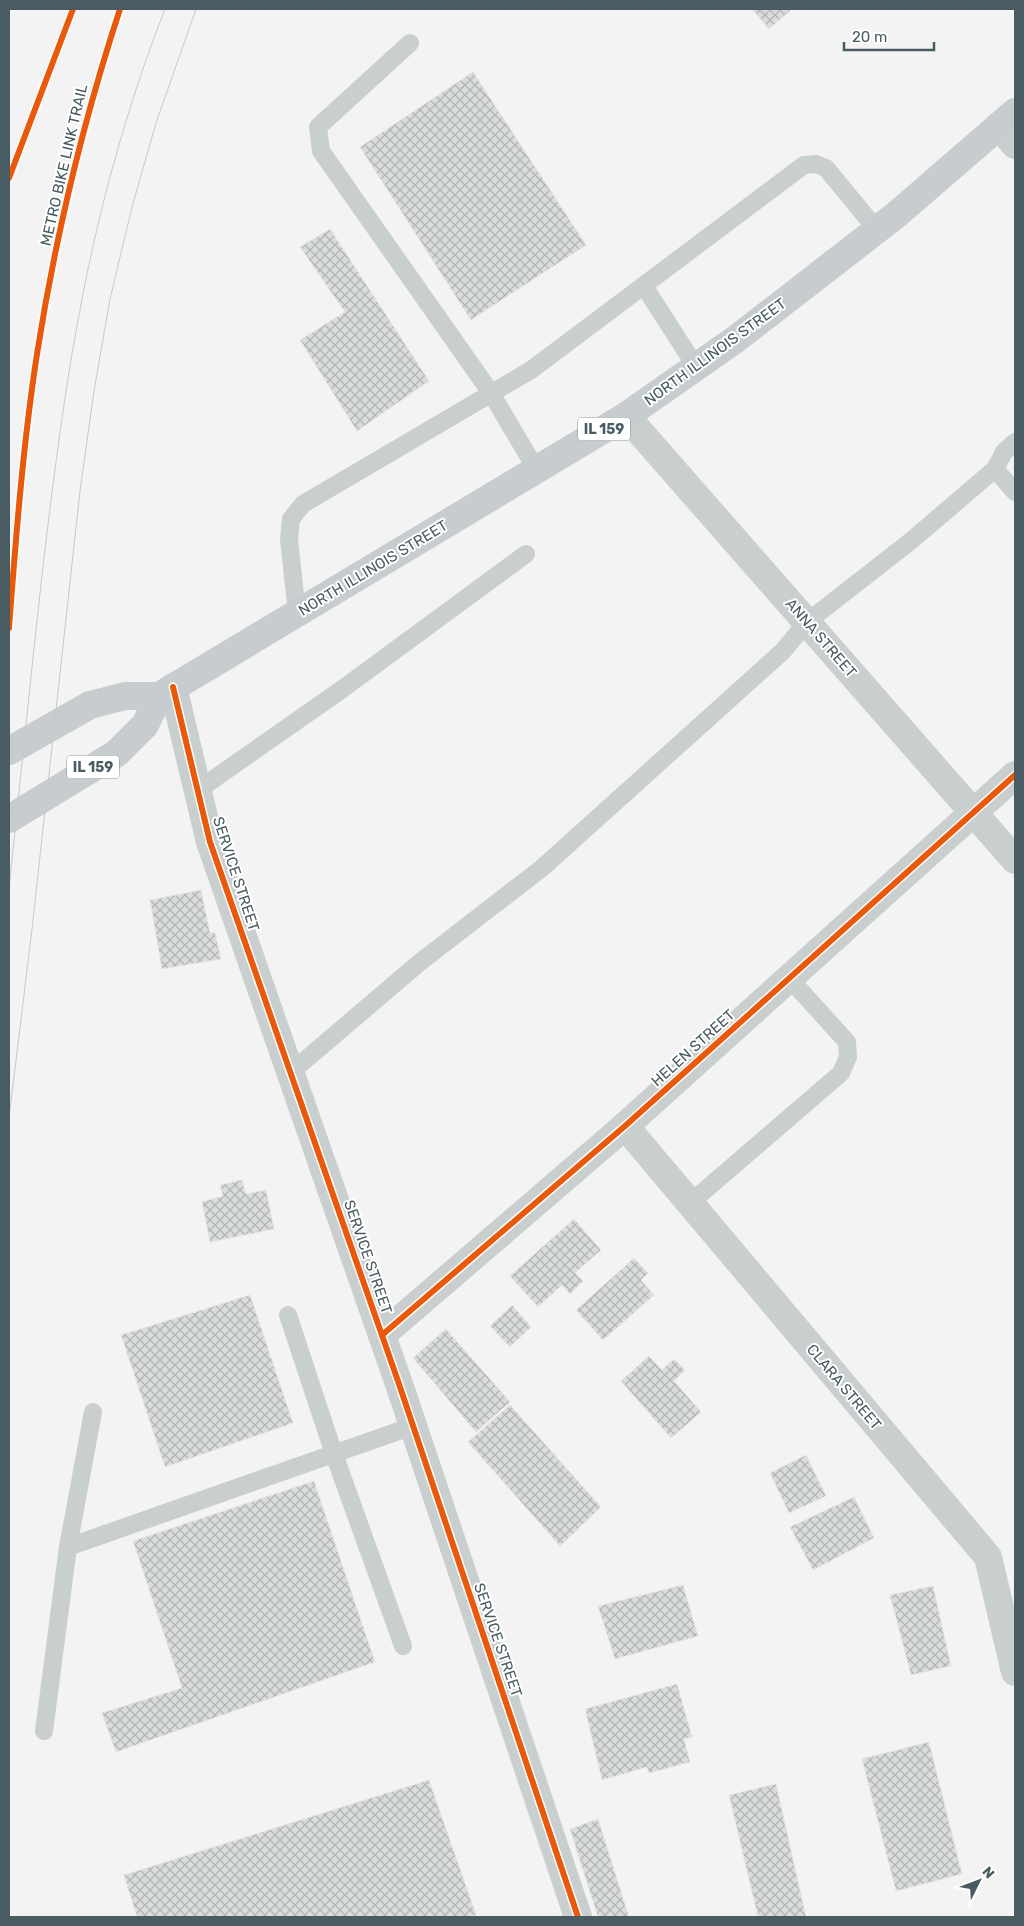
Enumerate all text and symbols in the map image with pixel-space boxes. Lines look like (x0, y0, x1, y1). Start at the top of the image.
scale bar (844, 20, 934, 52)
text: 20 m (852, 28, 887, 46)
street label: METRO BIKE LINK TRAIL (37, 82, 92, 248)
street label: NORTH ILLINOIS STREET (641, 294, 790, 409)
road number: IL 159 (578, 418, 630, 440)
street label: NORTH ILLINOIS STREET (295, 516, 451, 620)
street label: ANNA STREET (782, 595, 860, 681)
road number: IL 159 (67, 756, 119, 779)
street label: SERVICE STREET (209, 815, 263, 934)
street label: HELEN STREET (648, 1006, 739, 1090)
street label: SERVICE STREET (340, 1198, 396, 1317)
street label: CLARA STREET (803, 1341, 885, 1434)
street label: SERVICE STREET (470, 1581, 526, 1700)
north arrow (954, 1856, 1004, 1906)
text: N (979, 1863, 998, 1882)

